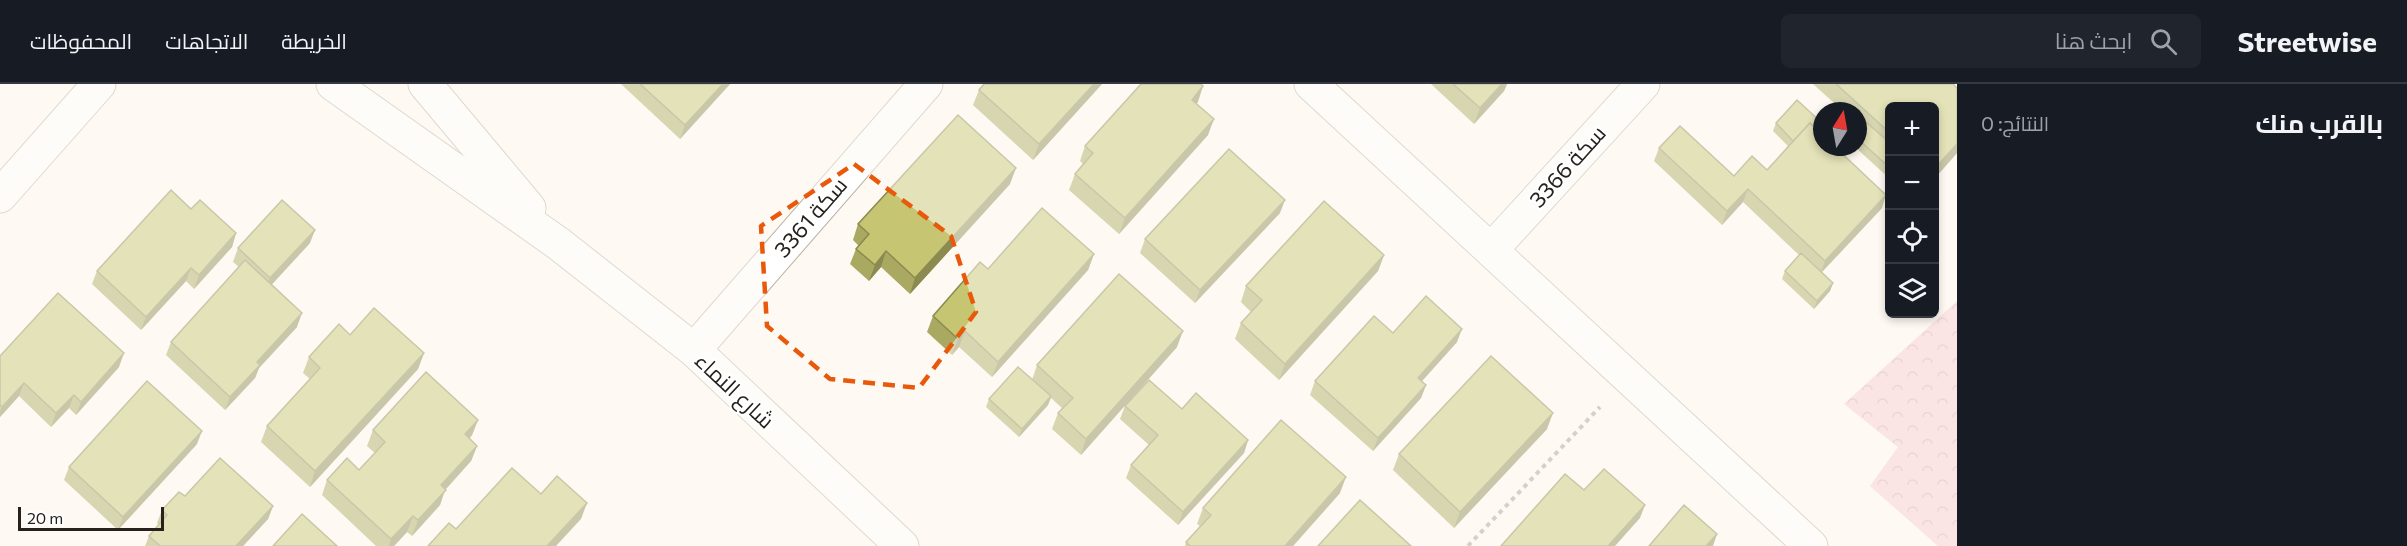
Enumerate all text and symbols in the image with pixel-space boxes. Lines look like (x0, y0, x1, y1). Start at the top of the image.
search box (1781, 14, 2201, 68)
text: Streetwise (2237, 24, 2377, 58)
icon: search (2147, 25, 2180, 58)
text: ابحث هنا (2055, 27, 2132, 54)
text: المحفوظات (30, 28, 132, 53)
text: الاتجاهات (165, 28, 248, 53)
text: الخريطة (281, 28, 347, 53)
north arrow (1813, 102, 1867, 156)
map controls (1885, 102, 1939, 318)
button: + (1885, 102, 1939, 156)
text: بالقرب منك (2255, 107, 2383, 138)
text: النتائج: 0 (1981, 111, 2049, 135)
street label: سكة 3366 (1523, 119, 1611, 213)
button: − (1885, 156, 1939, 210)
street label: سكة 3361 (768, 171, 852, 263)
button: locate (1885, 210, 1939, 264)
button: layers (1885, 264, 1939, 318)
street label: شارع النماء (688, 347, 780, 435)
scale bar (18, 504, 164, 532)
text: 20 m (27, 508, 63, 527)

